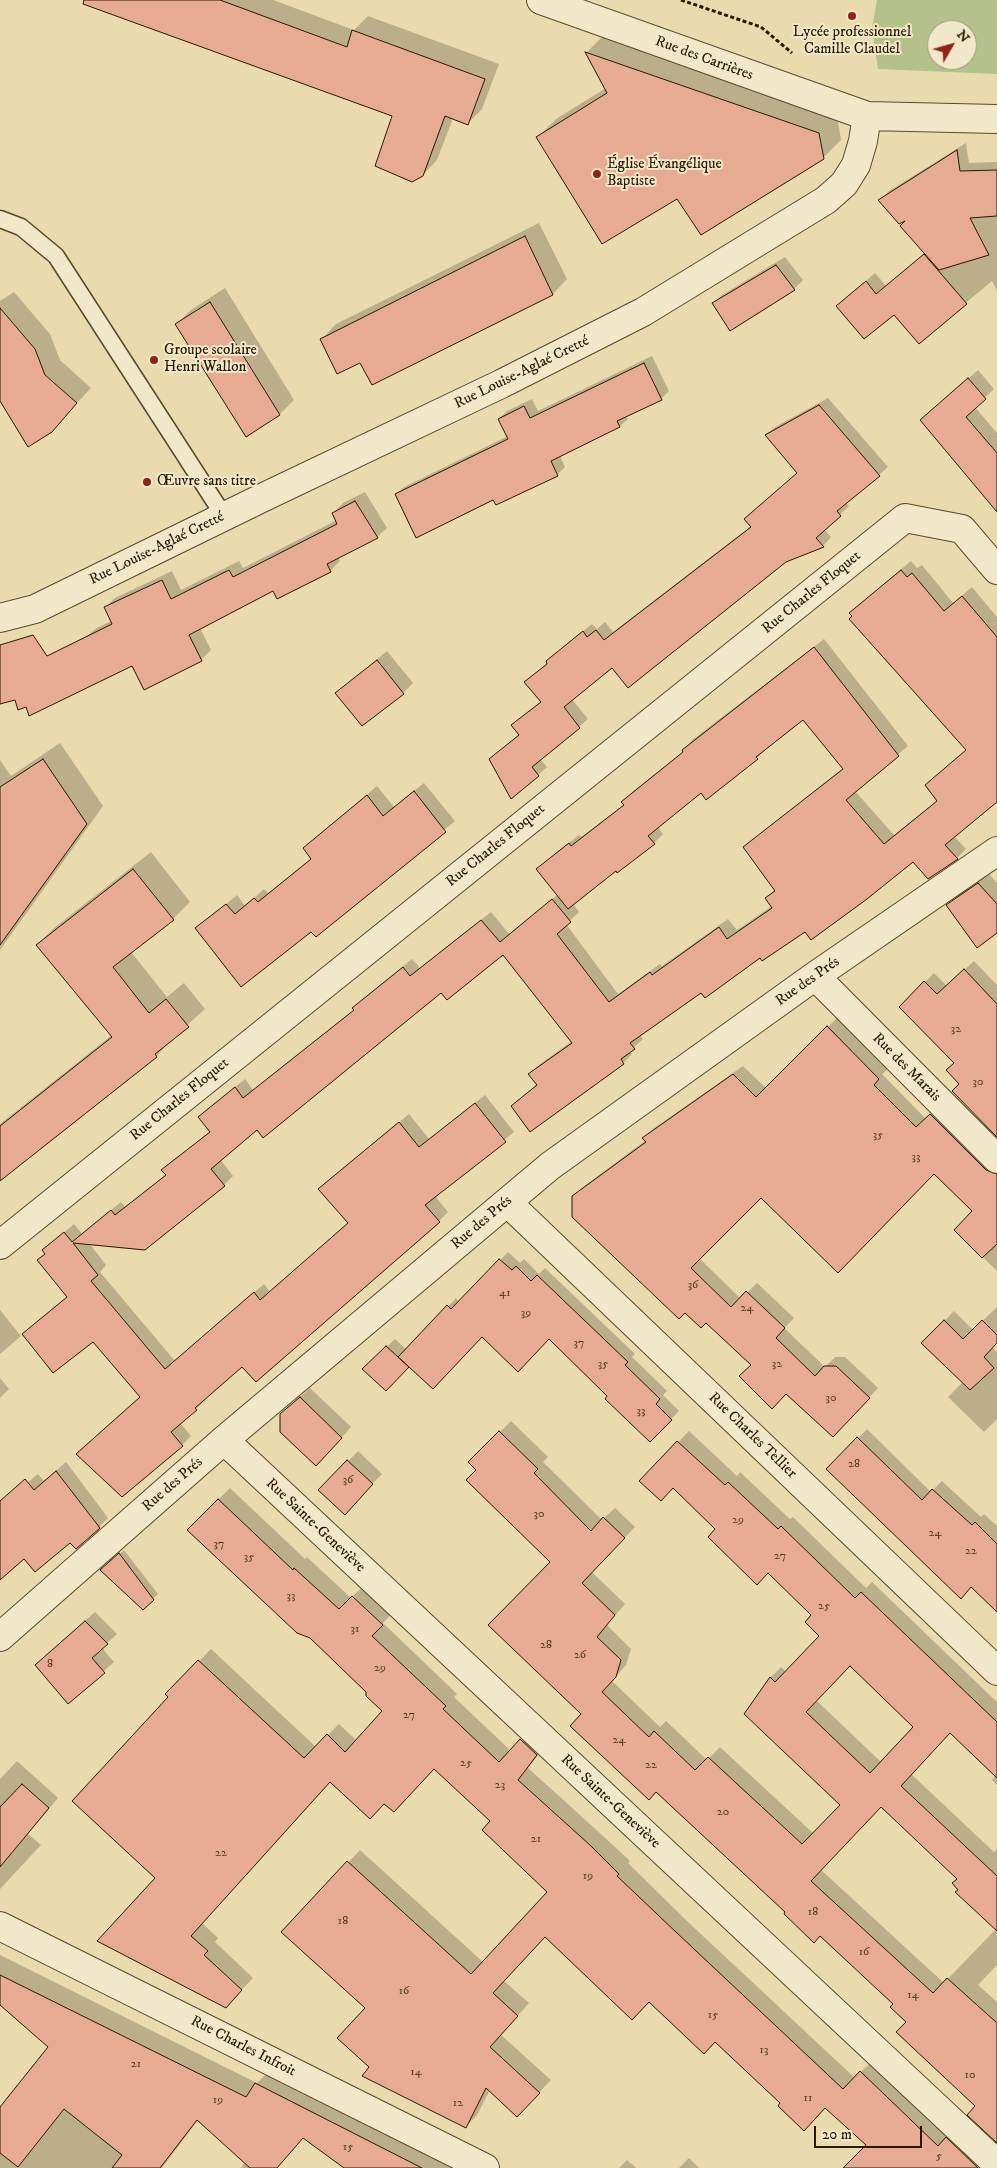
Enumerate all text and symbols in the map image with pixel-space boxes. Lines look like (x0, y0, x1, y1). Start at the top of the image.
marker: Lycée professionnel Camille Claudel (846, 10, 858, 22)
north arrow (927, 20, 977, 70)
place label: Lycée professionnel Camille Claudel (793, 24, 911, 59)
text: N (952, 26, 974, 46)
street label: Rue des Carrières (653, 33, 755, 85)
place label: Église Évangélique Baptiste (607, 156, 722, 191)
marker: Église Évangélique Baptiste (591, 168, 603, 180)
street label: Rue Louise-Aglaé Cretté (452, 333, 592, 413)
place label: Groupe scolaire Henri Wallon (164, 342, 257, 377)
marker: Groupe scolaire Henri Wallon (148, 354, 160, 366)
place label: Œuvre sans titre (157, 473, 256, 491)
marker: Œuvre sans titre (141, 476, 153, 488)
street label: Rue Louise-Aglaé Cretté (87, 509, 227, 589)
street label: Rue Charles Floquet (759, 548, 865, 638)
street label: Rue Charles Floquet (443, 801, 549, 891)
street label: Rue des Prés (772, 953, 844, 1011)
house number: 32 (951, 1023, 961, 1037)
street label: Rue des Marais (868, 1030, 944, 1106)
street label: Rue Charles Floquet (127, 1055, 233, 1145)
house number: 30 (973, 1076, 983, 1090)
house number: 35 (873, 1129, 883, 1143)
house number: 33 (912, 1151, 920, 1165)
street label: Rue des Prés (448, 1192, 516, 1254)
house number: 36 (688, 1279, 698, 1293)
house number: 41 (499, 1287, 511, 1301)
house number: 24 (741, 1302, 753, 1316)
house number: 39 (521, 1307, 531, 1321)
house number: 37 (574, 1337, 584, 1351)
house number: 35 (598, 1358, 608, 1372)
house number: 32 (772, 1358, 782, 1372)
street label: Rue Charles Tellier (704, 1389, 800, 1483)
house number: 30 (826, 1392, 836, 1406)
house number: 33 (637, 1405, 645, 1419)
street label: Rue des Prés (139, 1454, 207, 1516)
house number: 28 (848, 1458, 860, 1472)
house number: 36 (343, 1474, 353, 1488)
street label: Rue Sainte-Geneviève (261, 1475, 369, 1577)
house number: 30 (534, 1508, 544, 1522)
house number: 29 (732, 1514, 744, 1528)
house number: 24 (929, 1527, 941, 1541)
house number: 37 (214, 1538, 224, 1552)
house number: 22 (965, 1545, 977, 1559)
house number: 27 (774, 1550, 786, 1564)
house number: 35 (244, 1551, 254, 1565)
house number: 33 (287, 1590, 295, 1604)
house number: 25 (818, 1600, 830, 1614)
house number: 31 (351, 1623, 359, 1637)
house number: 28 (540, 1639, 552, 1653)
house number: 26 (574, 1649, 586, 1663)
house number: 8 (47, 1658, 53, 1672)
house number: 29 (374, 1662, 386, 1676)
house number: 27 (403, 1709, 415, 1723)
house number: 24 (613, 1734, 625, 1748)
street label: Rue Sainte-Geneviève (556, 1751, 664, 1853)
house number: 25 (460, 1757, 472, 1771)
house number: 22 (645, 1759, 657, 1773)
house number: 23 (495, 1779, 505, 1793)
house number: 20 (717, 1806, 729, 1820)
house number: 21 (531, 1833, 541, 1847)
house number: 22 (215, 1847, 227, 1861)
house number: 19 (583, 1870, 593, 1884)
house number: 18 (808, 1906, 818, 1920)
house number: 18 (338, 1915, 348, 1929)
house number: 16 (859, 1946, 869, 1960)
house number: 16 (399, 1985, 409, 1999)
house number: 14 (907, 1989, 919, 2003)
house number: 15 (708, 2009, 718, 2023)
street label: Rue Charles Infroit (187, 2013, 299, 2081)
house number: 13 (760, 2044, 768, 2058)
house number: 21 (131, 2058, 141, 2072)
house number: 14 (410, 2066, 422, 2080)
house number: 10 (965, 2069, 975, 2083)
house number: 11 (804, 2092, 812, 2106)
house number: 19 (213, 2094, 223, 2108)
house number: 12 (453, 2097, 463, 2111)
scale bar (817, 2116, 924, 2148)
text: 20 m (822, 2125, 852, 2144)
house number: 15 (343, 2141, 353, 2155)
house number: 5 (936, 2150, 942, 2164)

